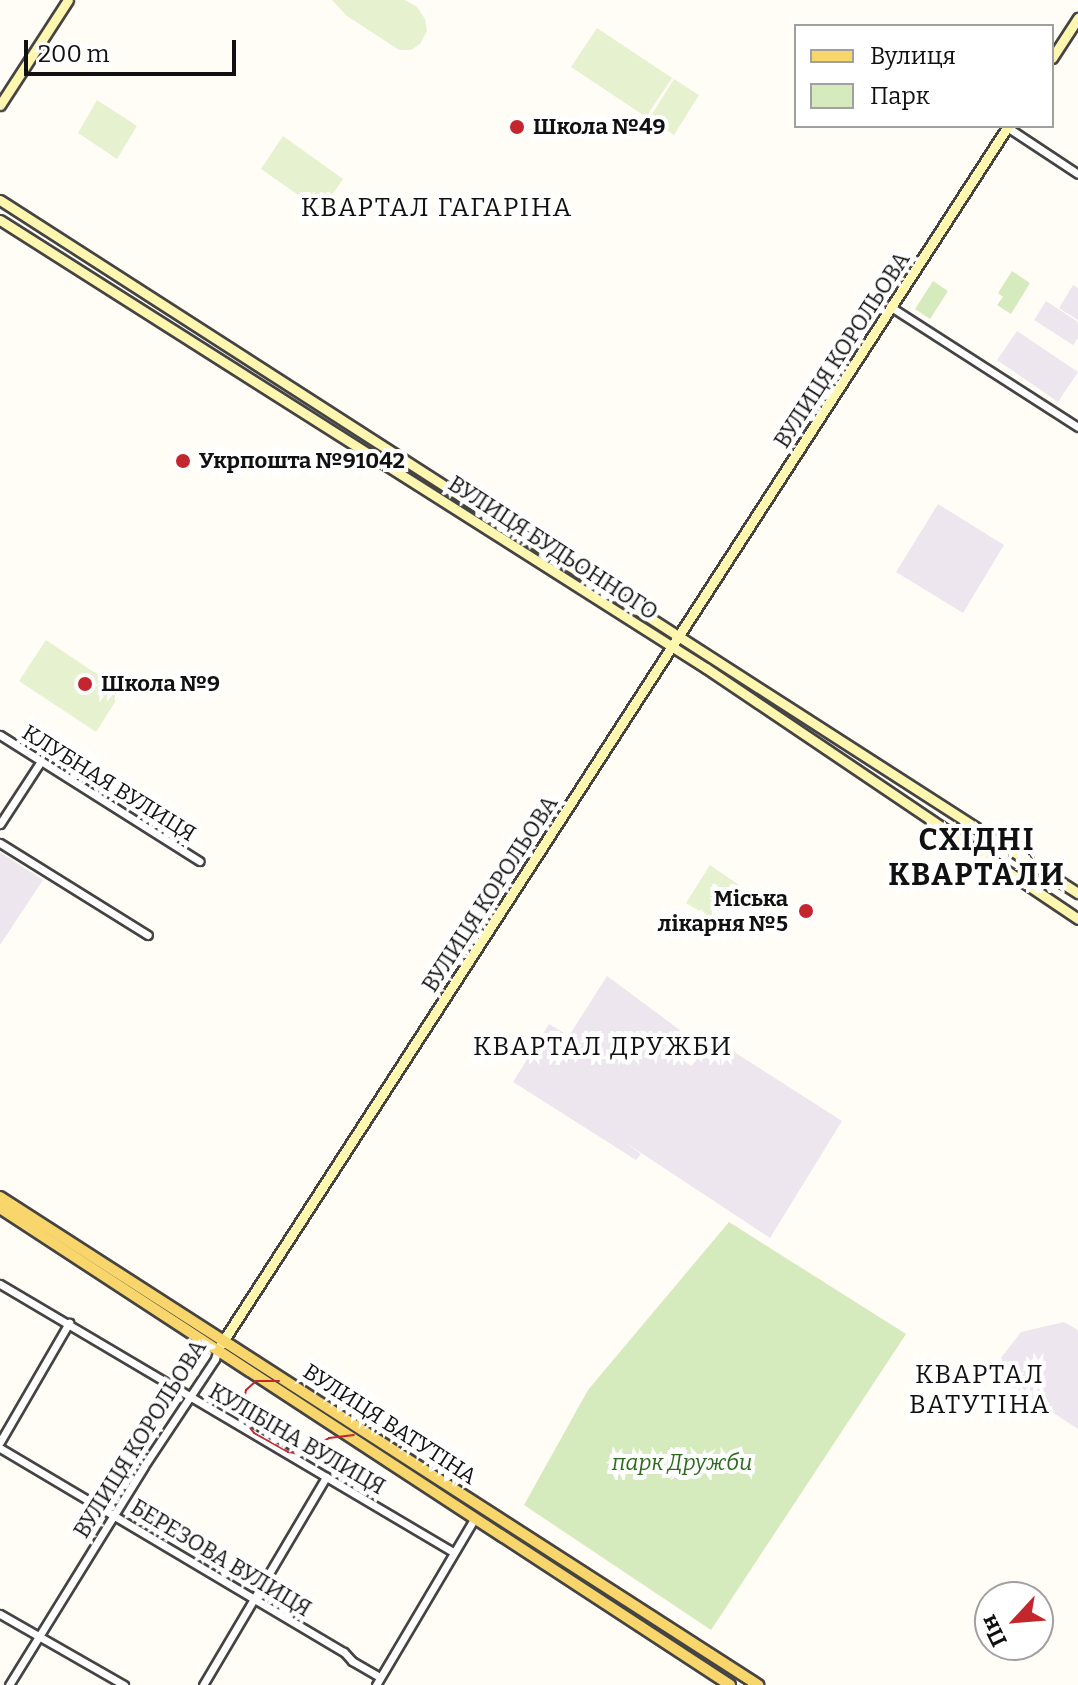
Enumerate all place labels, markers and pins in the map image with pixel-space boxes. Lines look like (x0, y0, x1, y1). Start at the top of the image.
place label: Школа №49 (533, 114, 665, 140)
marker: Школа №49 (508, 118, 526, 136)
place label: Укрпошта №91042 (199, 448, 405, 474)
marker: Укрпошта №91042 (174, 452, 192, 470)
place label: Школа №9 (101, 671, 220, 697)
marker: Школа №9 (76, 675, 94, 693)
place label: Міська лікарня №5 (658, 885, 788, 936)
marker: Міська лікарня №5 (795, 900, 817, 922)

